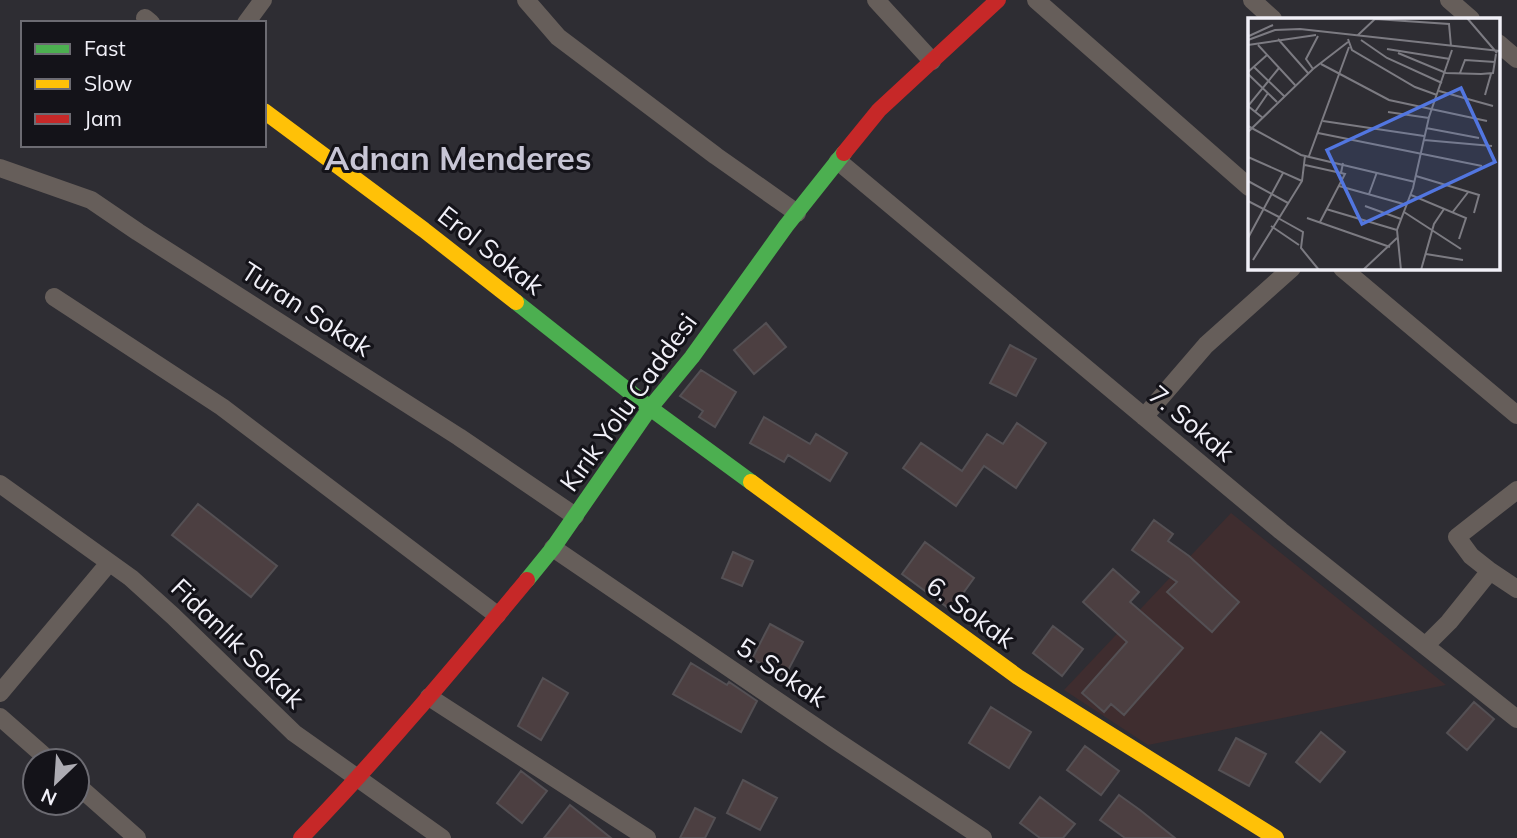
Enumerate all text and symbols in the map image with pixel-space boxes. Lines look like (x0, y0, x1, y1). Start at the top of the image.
inset map (1248, 18, 1500, 270)
legend (21, 21, 266, 147)
text: Fast (84, 35, 126, 61)
text: Slow (84, 70, 132, 96)
text: Jam (84, 105, 122, 131)
district label: Adnan Menderes (325, 137, 591, 178)
street label: Erol Sokak (431, 198, 551, 302)
street label: Turan Sokak (236, 255, 379, 364)
street label: Kırık Yolu Caddesi (552, 306, 704, 498)
street label: 7. Sokak (1142, 378, 1242, 469)
street label: 6. Sokak (920, 569, 1022, 656)
street label: Fidanlık Sokak (164, 571, 312, 715)
street label: 5. Sokak (731, 630, 834, 714)
north arrow (21, 747, 91, 817)
text: N (37, 783, 60, 811)

